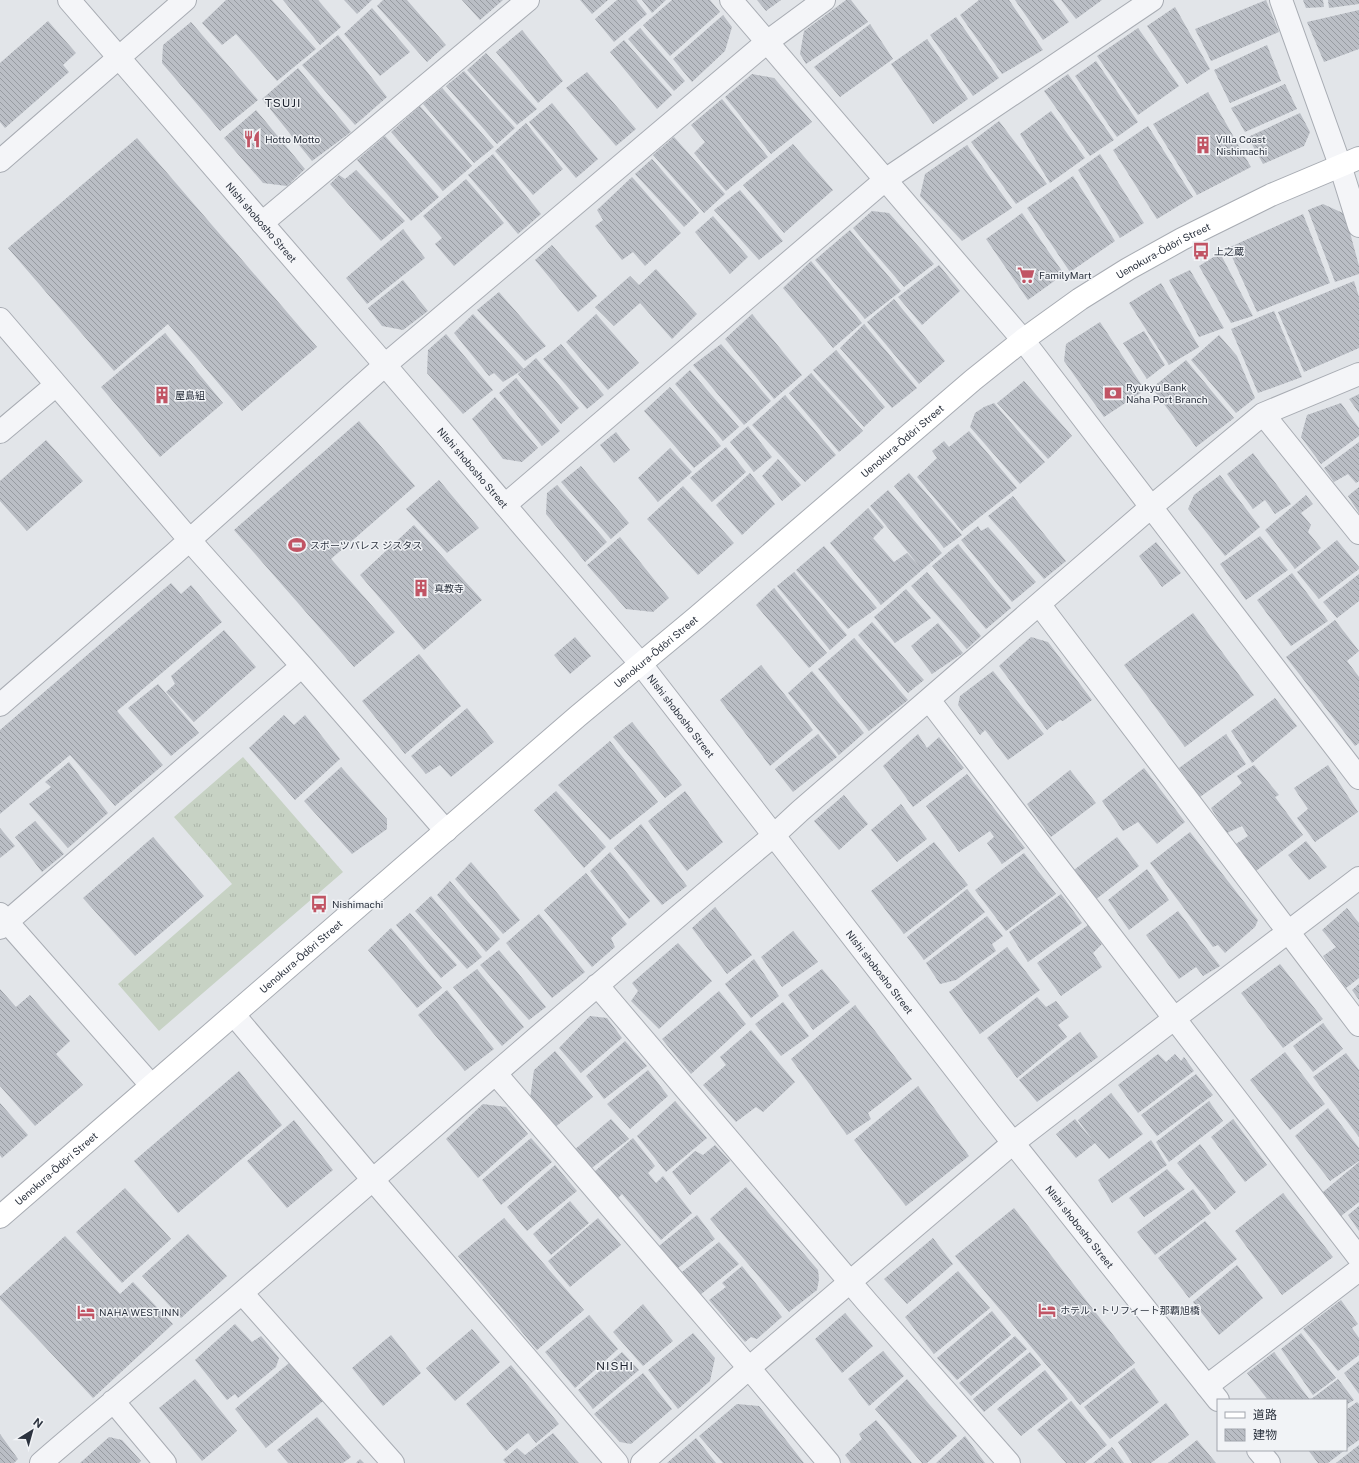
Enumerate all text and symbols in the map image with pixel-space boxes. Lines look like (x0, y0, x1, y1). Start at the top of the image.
district label: TSUJI (265, 96, 301, 110)
restaurant icon: Hotto Motto (242, 129, 262, 149)
place label: Hotto Motto (265, 133, 321, 145)
place label: Villa Coast Nishimachi (1216, 133, 1267, 157)
building icon: Villa Coast Nishimachi (1193, 135, 1213, 155)
street label: NIshi shobosho Street (223, 180, 300, 265)
street label: Uenokura-Ōdōri Street (1114, 220, 1212, 281)
bus stop icon: 上之蔵 (1191, 241, 1211, 261)
place label: 上之蔵 (1214, 245, 1244, 257)
supermarket icon: FamilyMart (1016, 265, 1036, 285)
place label: FamilyMart (1039, 269, 1092, 281)
place label: Ryukyu Bank Naha Port Branch (1126, 381, 1208, 405)
bank icon: Ryukyu Bank Naha Port Branch (1103, 383, 1123, 403)
building icon: 屋島組 (152, 385, 172, 405)
place label: 屋島組 (175, 389, 205, 401)
street label: Uenokura-Ōdōri Street (858, 402, 946, 480)
street label: NIshi shobosho Street (435, 425, 511, 511)
sports icon: スポーツパレス ジスタス (287, 535, 307, 555)
place label: スポーツパレス ジスタス (310, 539, 422, 551)
building icon: 真教寺 (411, 578, 431, 598)
place label: 真教寺 (434, 582, 464, 594)
street label: Uenokura-Ōdōri Street (611, 613, 700, 690)
street label: NIshi shobosho Street (645, 672, 717, 760)
bus stop icon: Nishimachi (309, 894, 329, 914)
place label: Nishimachi (332, 898, 383, 910)
street label: Uenokura-Ōdōri Street (257, 917, 345, 995)
street label: NIshi shobosho Street (844, 928, 916, 1016)
street label: Uenokura-Ōdōri Street (12, 1129, 100, 1208)
street label: NIshi shobosho Street (1043, 1183, 1116, 1271)
hotel icon: ホテル・トリフィート那覇旭橋 (1037, 1300, 1057, 1320)
hotel icon: NAHA WEST INN (76, 1302, 96, 1322)
place label: ホテル・トリフィート那覇旭橋 (1060, 1304, 1200, 1316)
place label: NAHA WEST INN (99, 1306, 179, 1318)
district label: NISHI (596, 1359, 634, 1373)
legend (1217, 1399, 1347, 1451)
text: 道路 (1253, 1408, 1277, 1422)
north arrow (12, 1411, 52, 1451)
text: N (31, 1416, 45, 1430)
text: 建物 (1253, 1428, 1277, 1442)

